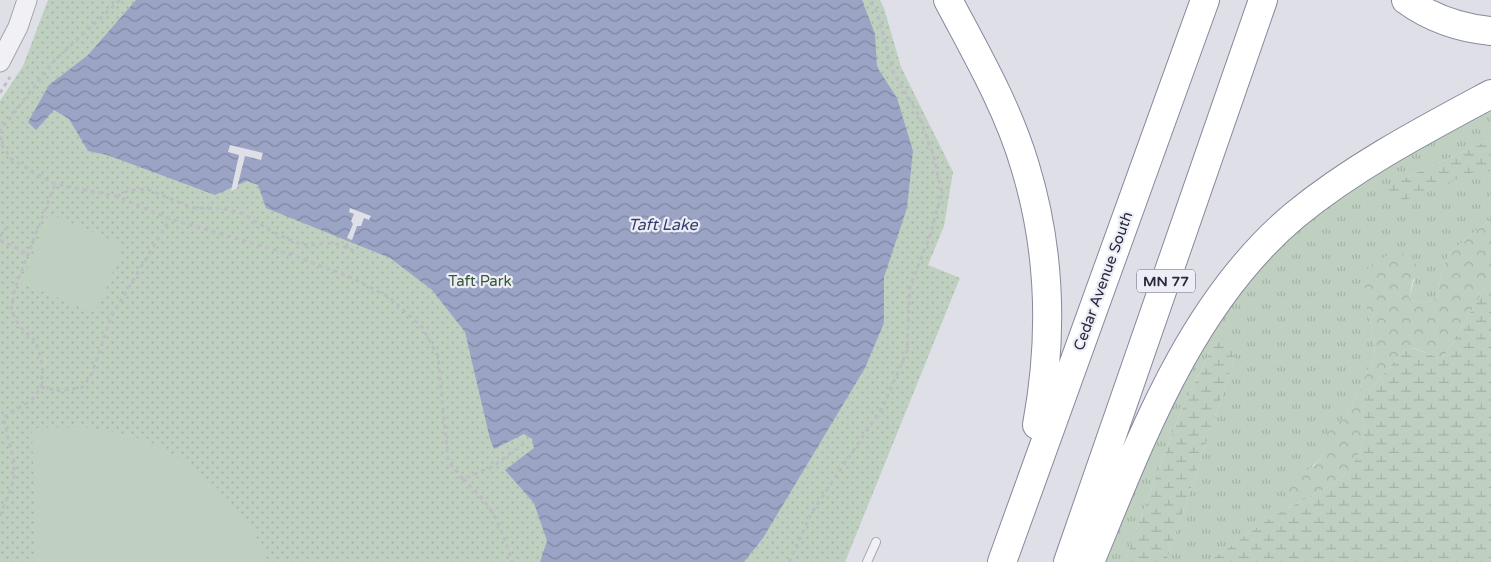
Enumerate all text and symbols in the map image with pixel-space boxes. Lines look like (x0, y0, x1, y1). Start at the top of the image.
street label: Cedar Avenue South (1070, 209, 1136, 353)
water label: Taft Lake (628, 215, 699, 235)
road number: MN 77 (1137, 270, 1195, 292)
park label: Taft Park (448, 272, 512, 290)

